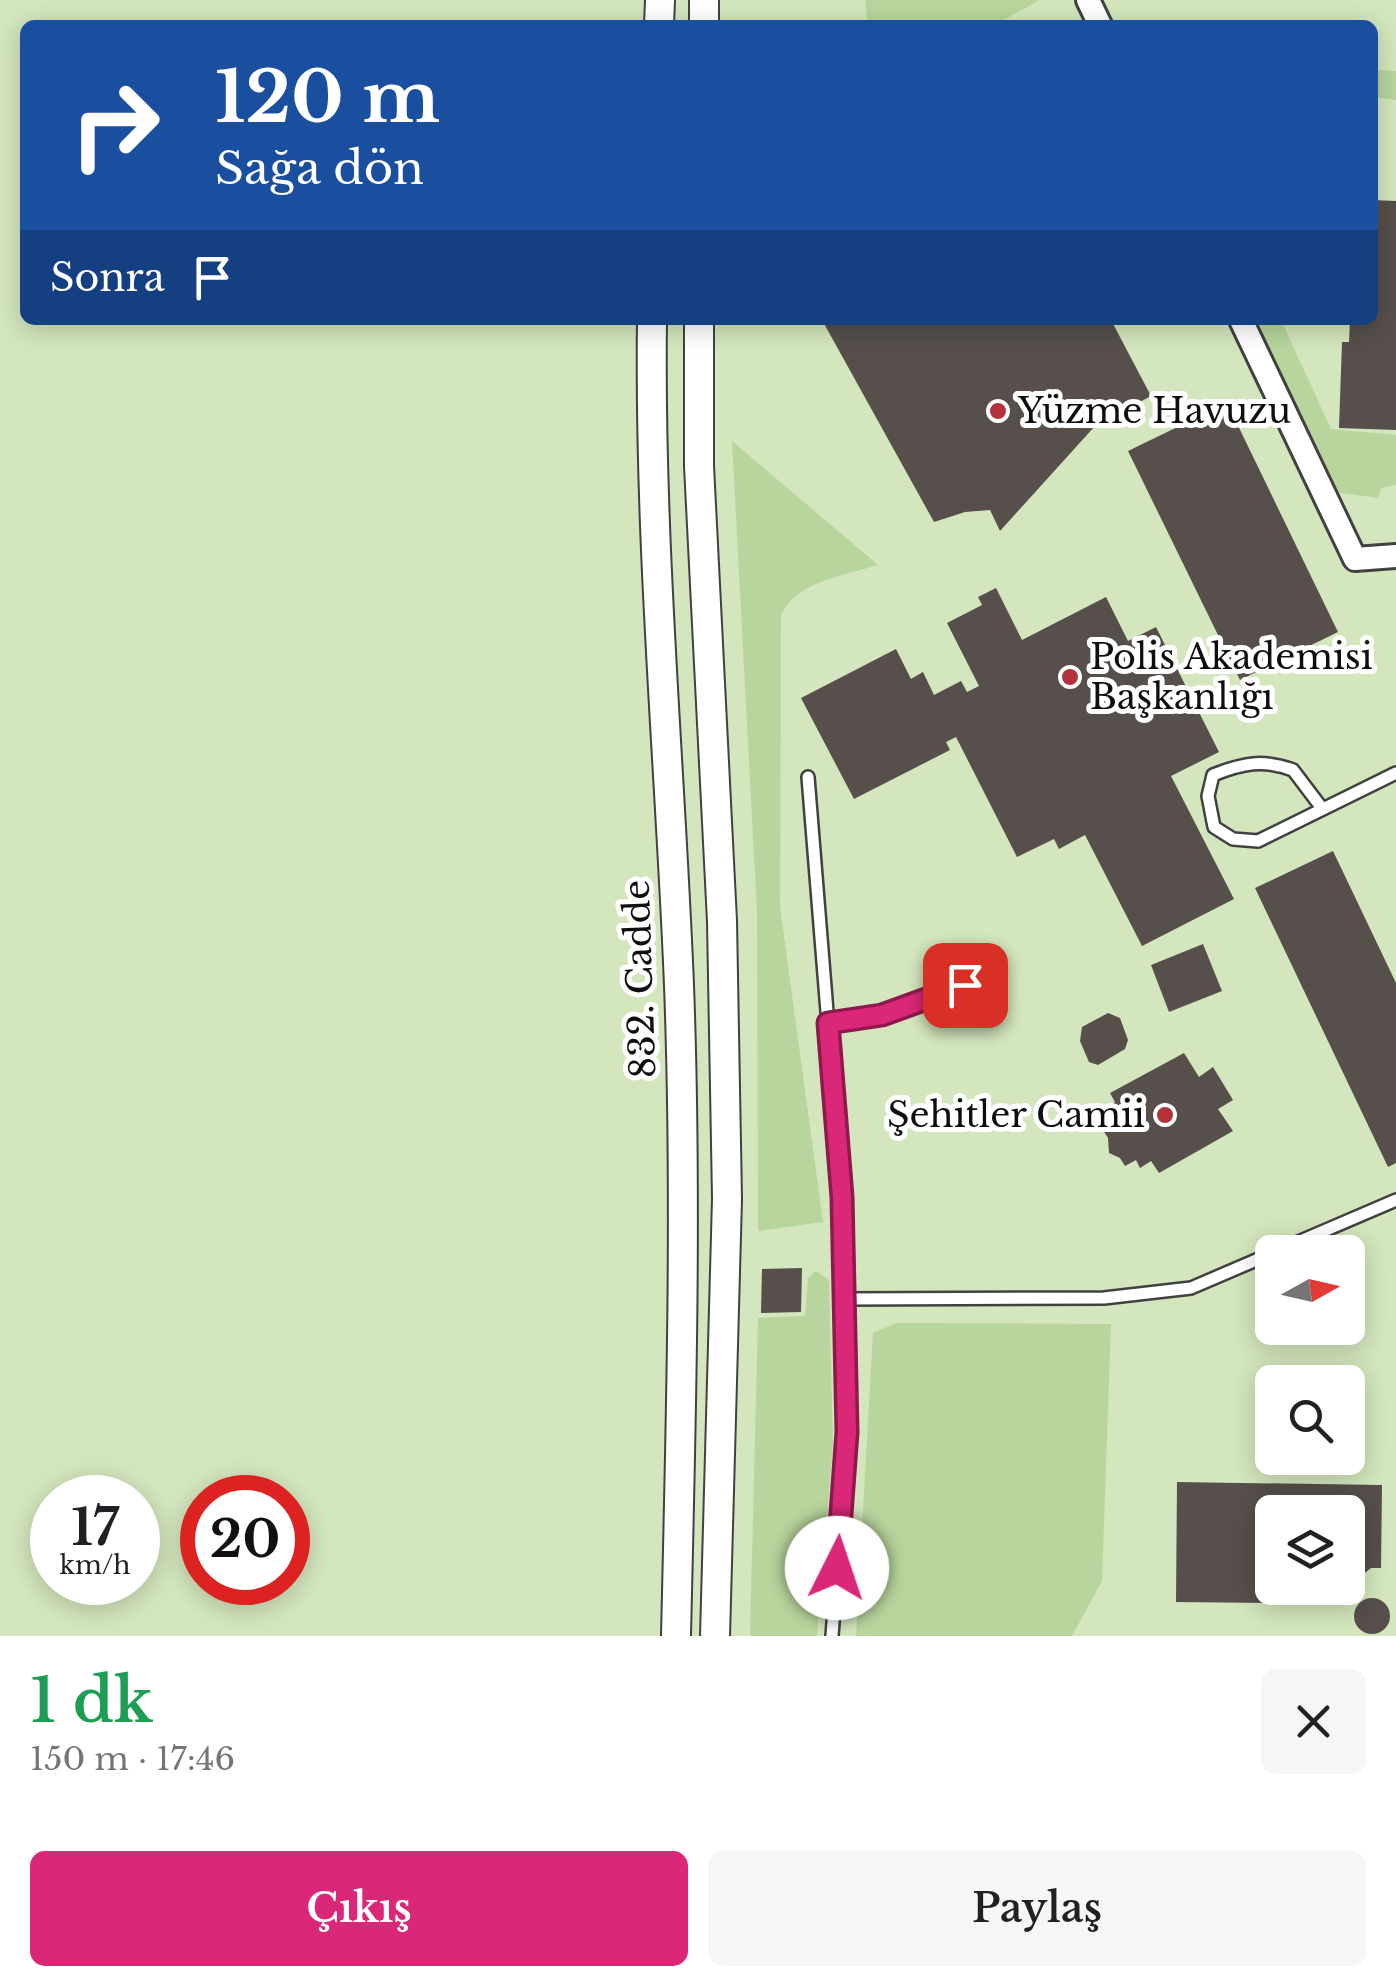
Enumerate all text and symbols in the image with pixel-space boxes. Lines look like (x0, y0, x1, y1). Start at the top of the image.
text: 120 m (215, 54, 440, 141)
icon: right (50, 60, 180, 190)
text: Sağa dön (215, 140, 424, 196)
icon: arrive (185, 250, 240, 305)
text: Sonra (50, 254, 165, 301)
place label: Yüzme Havuzu (1017, 389, 1291, 432)
marker: Yüzme Havuzu (987, 400, 1009, 422)
place label: Polis Akademisi Başkanlığı (1090, 635, 1373, 718)
marker: Polis Akademisi Başkanlığı (1059, 666, 1081, 688)
street label: 832. Cadde (615, 879, 664, 1079)
pin (923, 943, 1008, 1028)
icon: arrive (938, 958, 993, 1013)
place label: Şehitler Camii (887, 1093, 1145, 1136)
marker: Şehitler Camii (1154, 1104, 1176, 1126)
north arrow (1255, 1235, 1365, 1345)
map controls (1255, 1235, 1365, 1605)
button: search (1255, 1365, 1365, 1475)
speed limit sign: 20 (180, 1475, 310, 1605)
button: layers (1255, 1495, 1365, 1605)
text: 17 (71, 1496, 119, 1559)
position arrow (785, 1516, 889, 1620)
text: km/h (60, 1550, 130, 1581)
text: 1 dk (30, 1664, 153, 1738)
button: close (1261, 1669, 1366, 1774)
text: 150 m · 17:46 (30, 1739, 235, 1779)
button: Çıkış (30, 1851, 688, 1966)
button: Paylaş (708, 1851, 1366, 1966)

